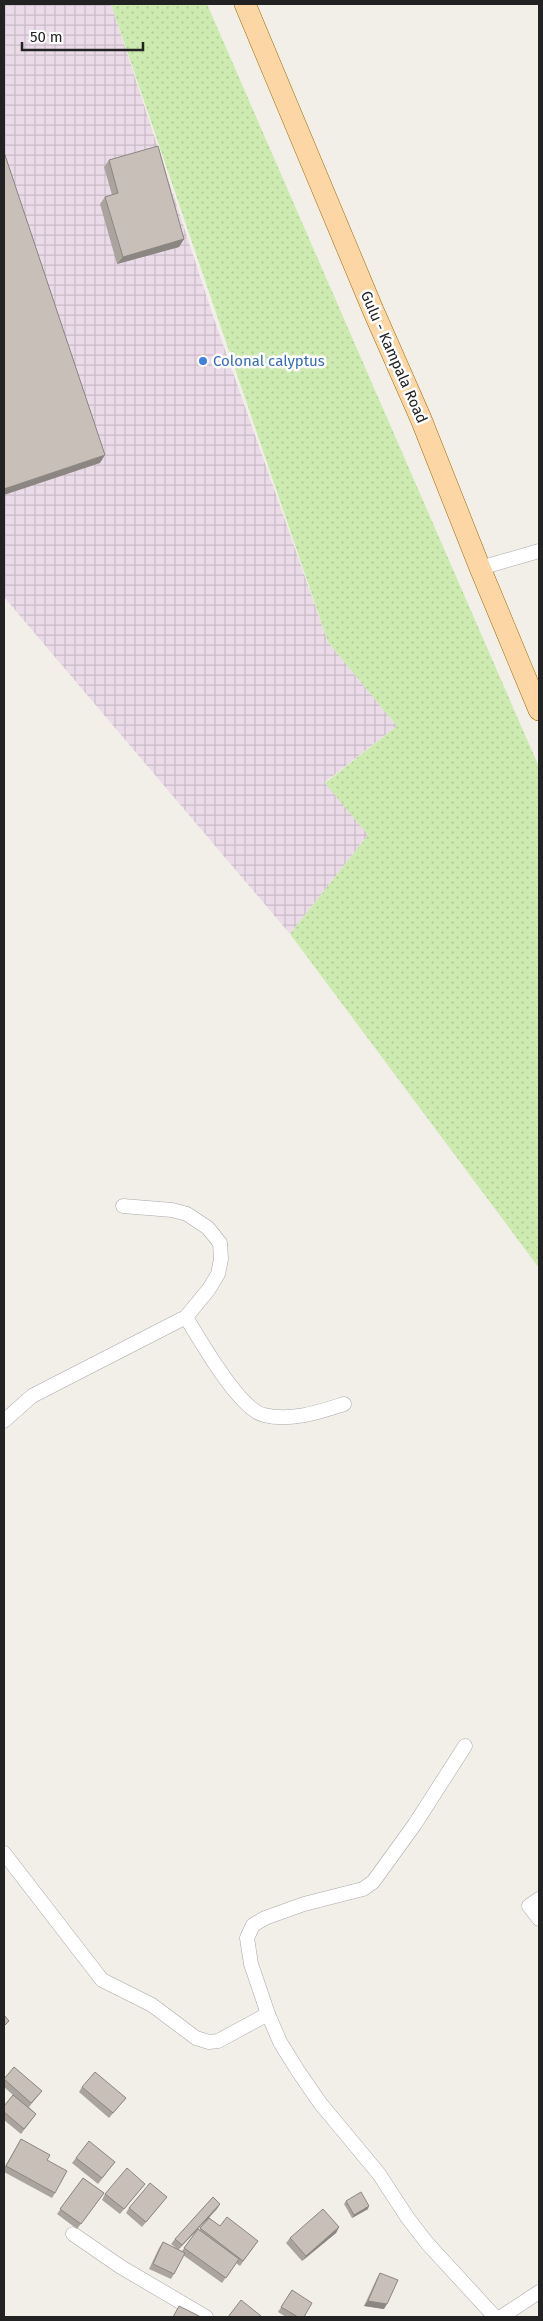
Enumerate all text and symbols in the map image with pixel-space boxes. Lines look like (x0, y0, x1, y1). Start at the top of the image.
scale bar (22, 20, 144, 52)
text: 50 m (30, 28, 63, 46)
street label: Gulu - Kampala Road (357, 288, 431, 426)
place label: Colonal calyptus (213, 352, 325, 370)
marker: Colonal calyptus (197, 355, 209, 367)

